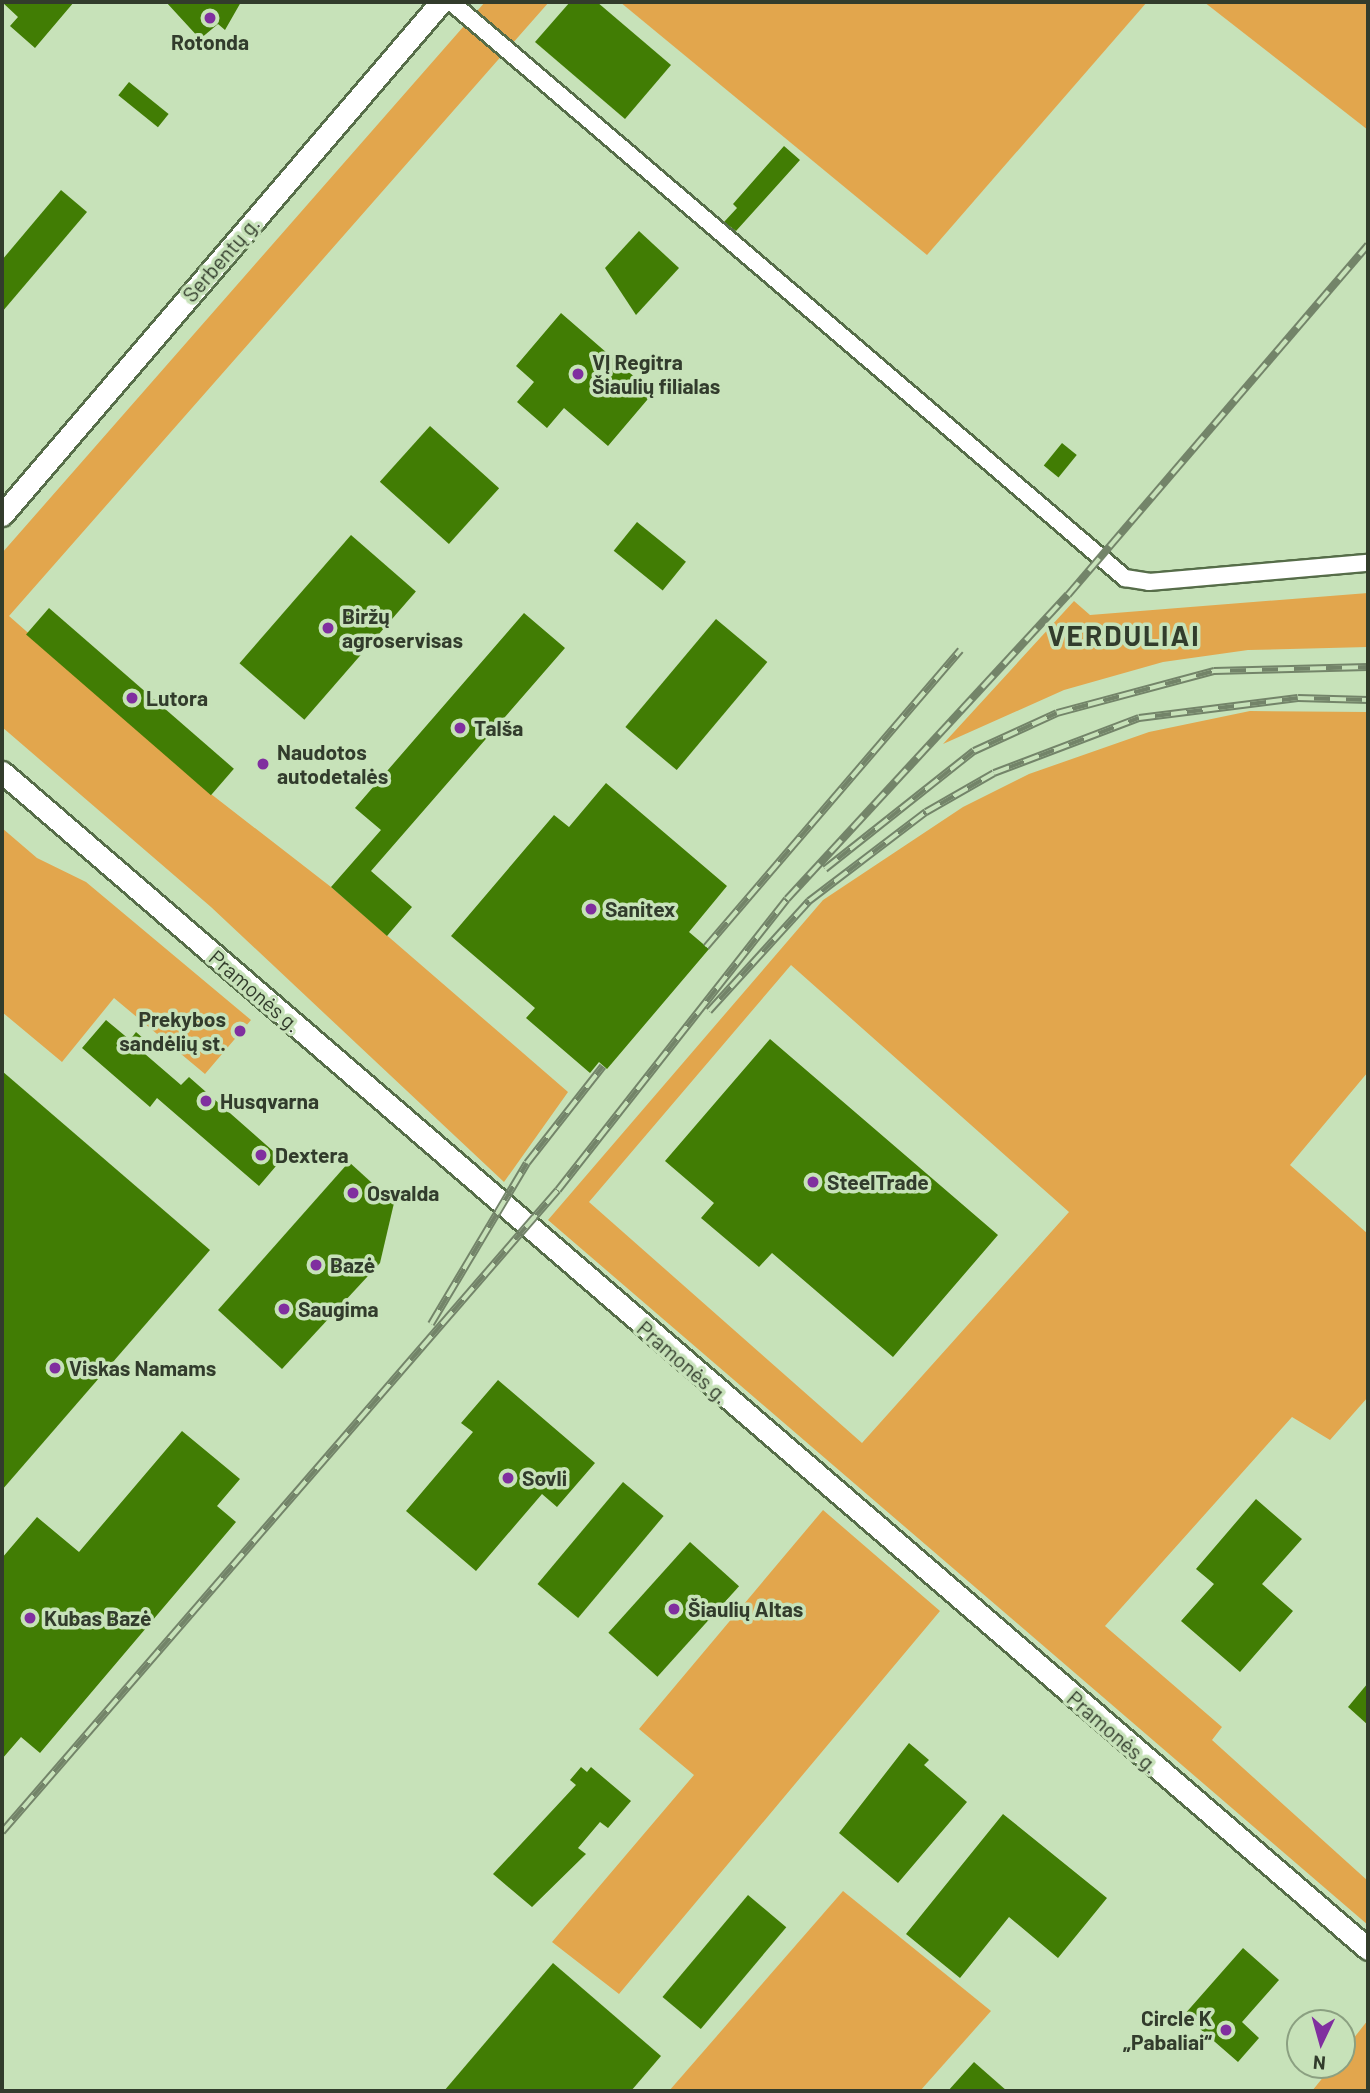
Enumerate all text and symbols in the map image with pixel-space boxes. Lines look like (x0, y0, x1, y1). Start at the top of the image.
marker: Rotonda (202, 10, 218, 26)
place label: Rotonda (171, 29, 249, 55)
street label: Serbentų g. (177, 211, 265, 307)
place label: VĮ Regitra Šiaulių filialas (592, 349, 720, 399)
marker: VĮ Regitra Šiaulių filialas (570, 366, 586, 382)
place label: Biržų agroservisas (342, 603, 463, 653)
district label: VERDULIAI (1049, 618, 1199, 652)
marker: Biržų agroservisas (320, 620, 336, 636)
place label: Lutora (146, 685, 208, 711)
marker: Lutora (124, 690, 140, 706)
place label: Talša (474, 715, 523, 741)
marker: Talša (452, 720, 468, 736)
place label: Naudotos autodetalės (277, 739, 388, 789)
marker: Naudotos autodetalės (255, 756, 271, 772)
place label: Sanitex (605, 896, 675, 922)
marker: Sanitex (583, 901, 599, 917)
street label: Pramonės g. (204, 944, 306, 1038)
place label: Prekybos sandėlių st. (119, 1006, 226, 1056)
marker: Prekybos sandėlių st. (232, 1023, 248, 1039)
place label: Husqvarna (220, 1088, 319, 1114)
marker: Husqvarna (198, 1093, 214, 1109)
place label: Dextera (275, 1142, 349, 1168)
marker: Dextera (253, 1147, 269, 1163)
place label: SteelTrade (827, 1169, 929, 1195)
marker: SteelTrade (805, 1174, 821, 1190)
place label: Osvalda (367, 1180, 439, 1206)
marker: Osvalda (345, 1185, 361, 1201)
place label: Bazė (330, 1252, 375, 1278)
marker: Bazė (308, 1257, 324, 1273)
place label: Saugima (298, 1296, 379, 1322)
marker: Saugima (276, 1301, 292, 1317)
street label: Pramonės g. (632, 1315, 734, 1409)
place label: Viskas Namams (69, 1355, 216, 1381)
marker: Viskas Namams (47, 1360, 63, 1376)
place label: Sovli (522, 1465, 567, 1491)
marker: Sovli (500, 1470, 516, 1486)
place label: Šiaulių Altas (688, 1596, 803, 1622)
marker: Šiaulių Altas (666, 1601, 682, 1617)
place label: Kubas Bazė (44, 1605, 151, 1631)
marker: Kubas Bazė (22, 1610, 38, 1626)
street label: Pramonės g. (1062, 1685, 1164, 1779)
place label: Circle K „Pabaliai“ (1123, 2005, 1212, 2055)
north arrow (1286, 2009, 1356, 2079)
marker: Circle K „Pabaliai“ (1218, 2022, 1234, 2038)
text: N (1312, 2051, 1327, 2075)

